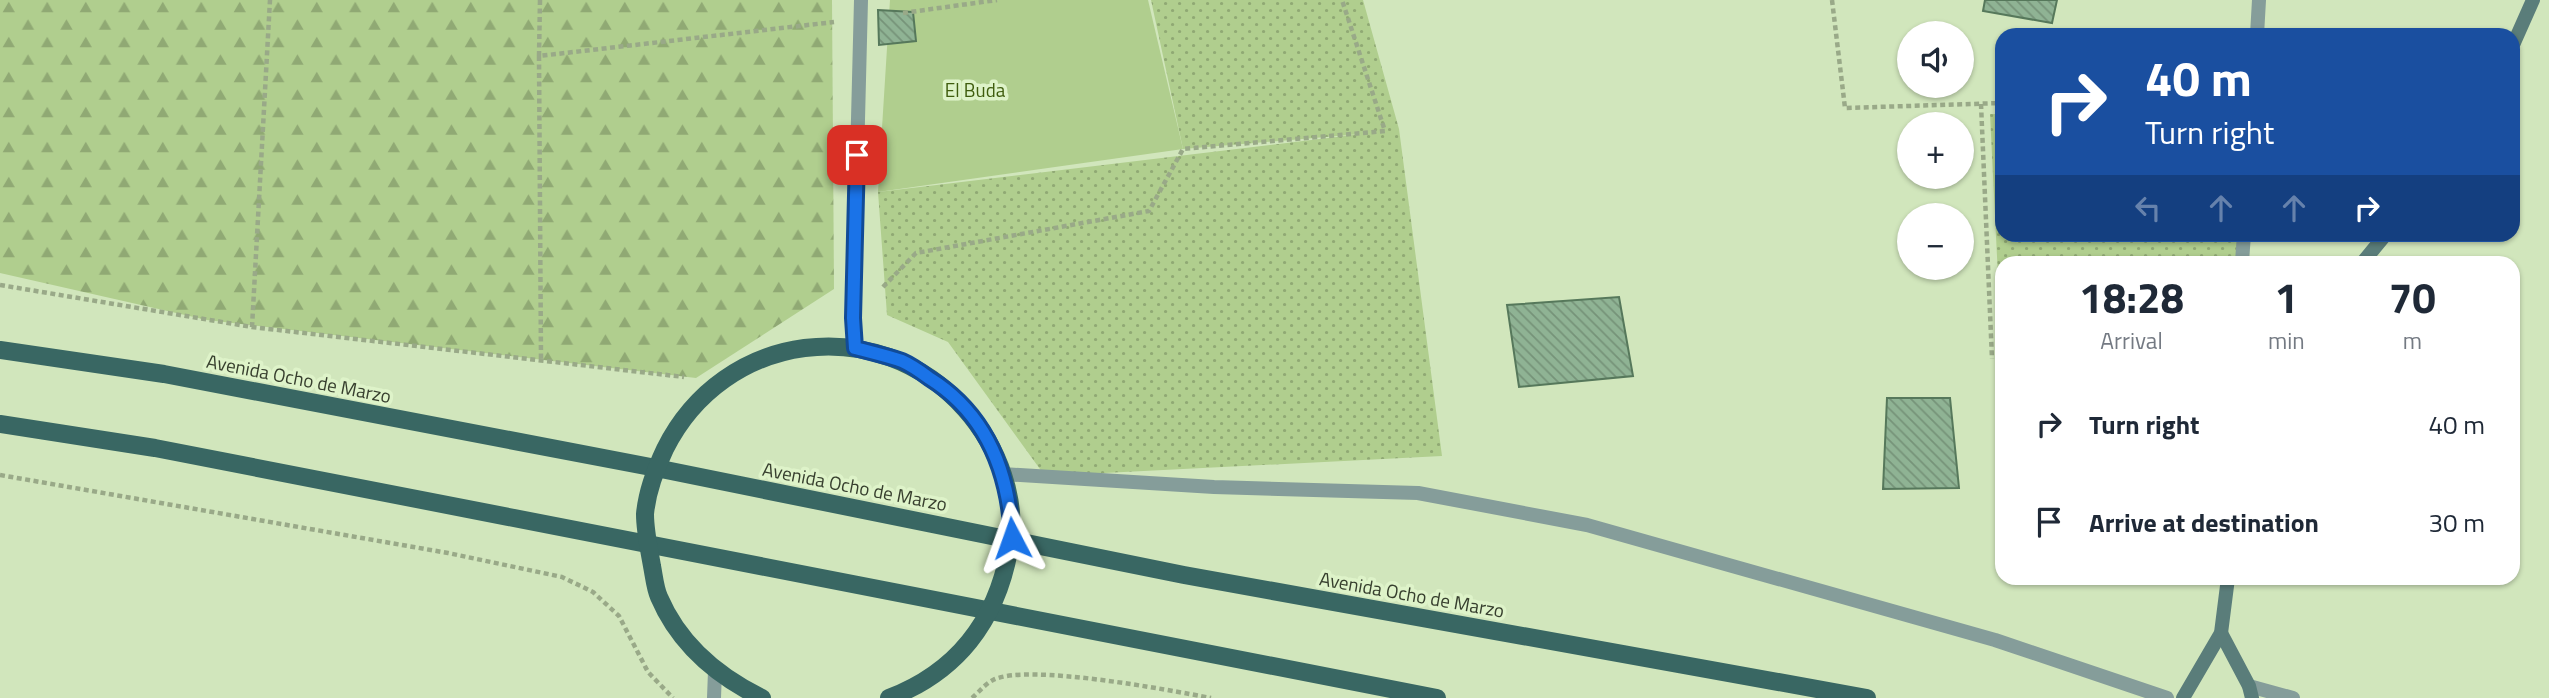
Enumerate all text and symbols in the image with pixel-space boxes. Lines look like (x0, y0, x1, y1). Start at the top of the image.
map controls (1897, 21, 1974, 280)
button: sound (1897, 21, 1974, 98)
text: 40 m (2145, 40, 2252, 115)
icon: right (2030, 56, 2121, 147)
park label: El Buda (945, 75, 1006, 104)
text: Turn right (2145, 108, 2274, 156)
button: + (1897, 112, 1974, 189)
pin (827, 125, 887, 185)
icon: arrive (838, 136, 876, 174)
icon: left (2129, 189, 2167, 227)
icon: ahead (2202, 189, 2240, 227)
icon: ahead (2275, 189, 2313, 227)
icon: right (2348, 189, 2386, 227)
button: − (1897, 203, 1974, 280)
text: 18:28 (2079, 265, 2184, 329)
text: 1 (2275, 265, 2298, 329)
text: 70 (2389, 265, 2436, 329)
text: Arrival (2100, 323, 2163, 358)
text: min (2268, 323, 2305, 358)
text: m (2403, 323, 2422, 358)
street label: Avenida Ocho de Marzo (204, 346, 394, 410)
icon: right (2030, 405, 2068, 443)
text: Turn right (2089, 405, 2200, 444)
text: 40 m (2428, 405, 2485, 444)
street label: Avenida Ocho de Marzo (760, 454, 950, 518)
position arrow (975, 501, 1049, 575)
icon: arrive (2030, 503, 2068, 541)
text: Arrive at destination (2089, 503, 2319, 542)
text: 30 m (2428, 503, 2485, 542)
street label: Avenida Ocho de Marzo (1317, 563, 1507, 625)

